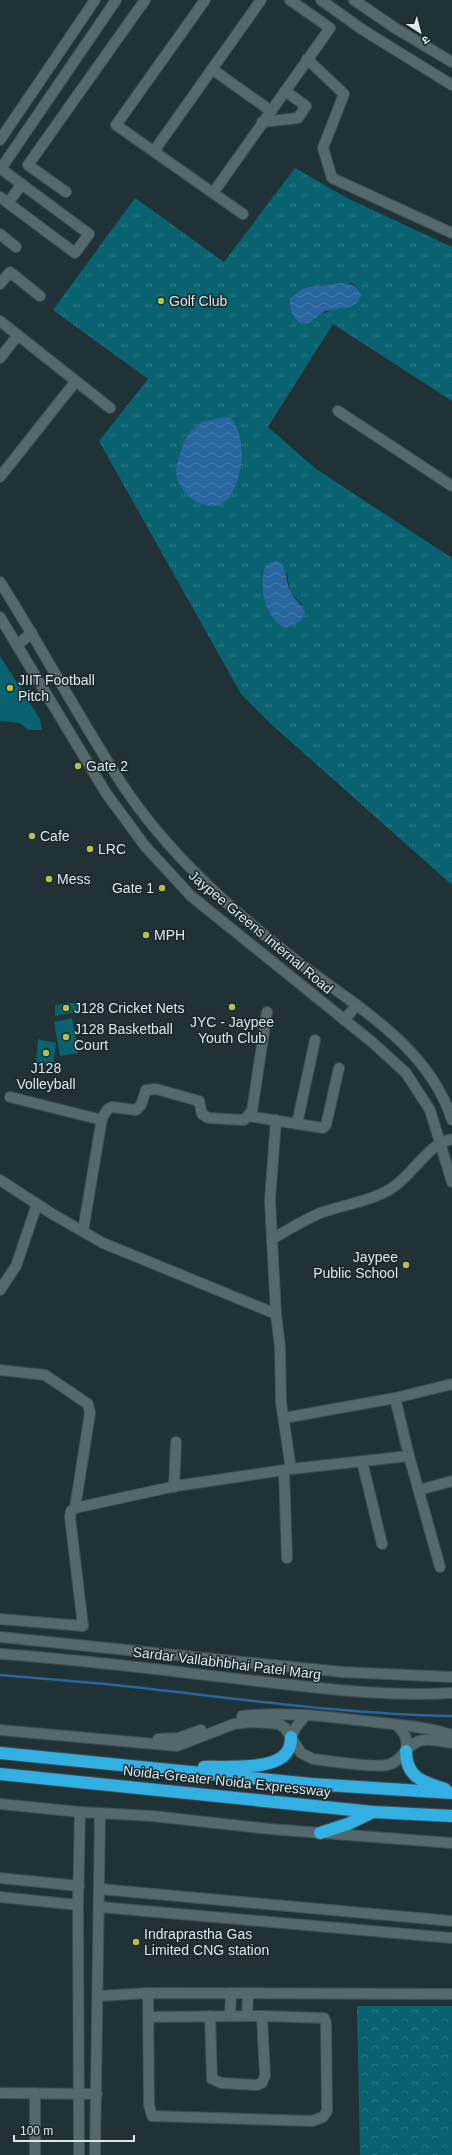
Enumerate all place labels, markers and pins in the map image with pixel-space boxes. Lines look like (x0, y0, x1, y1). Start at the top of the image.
place label: Golf Club (169, 293, 228, 309)
marker: Golf Club (156, 296, 166, 306)
place label: JIIT Football Pitch (18, 672, 95, 704)
marker: JIIT Football Pitch (5, 683, 15, 693)
place label: Gate 2 (86, 758, 128, 774)
marker: Gate 2 (73, 761, 83, 771)
place label: Cafe (40, 828, 70, 844)
marker: Cafe (27, 831, 37, 841)
place label: LRC (98, 841, 126, 857)
marker: LRC (85, 844, 95, 854)
place label: Mess (57, 871, 90, 887)
marker: Mess (44, 874, 54, 884)
place label: Gate 1 (112, 880, 154, 896)
marker: Gate 1 (157, 883, 167, 893)
place label: MPH (154, 927, 185, 943)
marker: MPH (141, 930, 151, 940)
place label: J128 Cricket Nets (74, 1000, 184, 1016)
marker: JYC - Jaypee Youth Club (227, 1002, 237, 1012)
marker: J128 Cricket Nets (61, 1003, 71, 1013)
place label: JYC - Jaypee Youth Club (190, 1014, 274, 1046)
place label: J128 Basketball Court (74, 1021, 173, 1053)
marker: J128 Basketball Court (61, 1032, 71, 1042)
marker: J128 Volleyball (41, 1048, 51, 1058)
place label: J128 Volleyball (16, 1060, 76, 1092)
place label: Jaypee Public School (313, 1249, 398, 1281)
marker: Jaypee Public School (401, 1260, 411, 1270)
place label: Indraprastha Gas Limited CNG station (144, 1926, 269, 1958)
marker: Indraprastha Gas Limited CNG station (131, 1937, 141, 1947)

